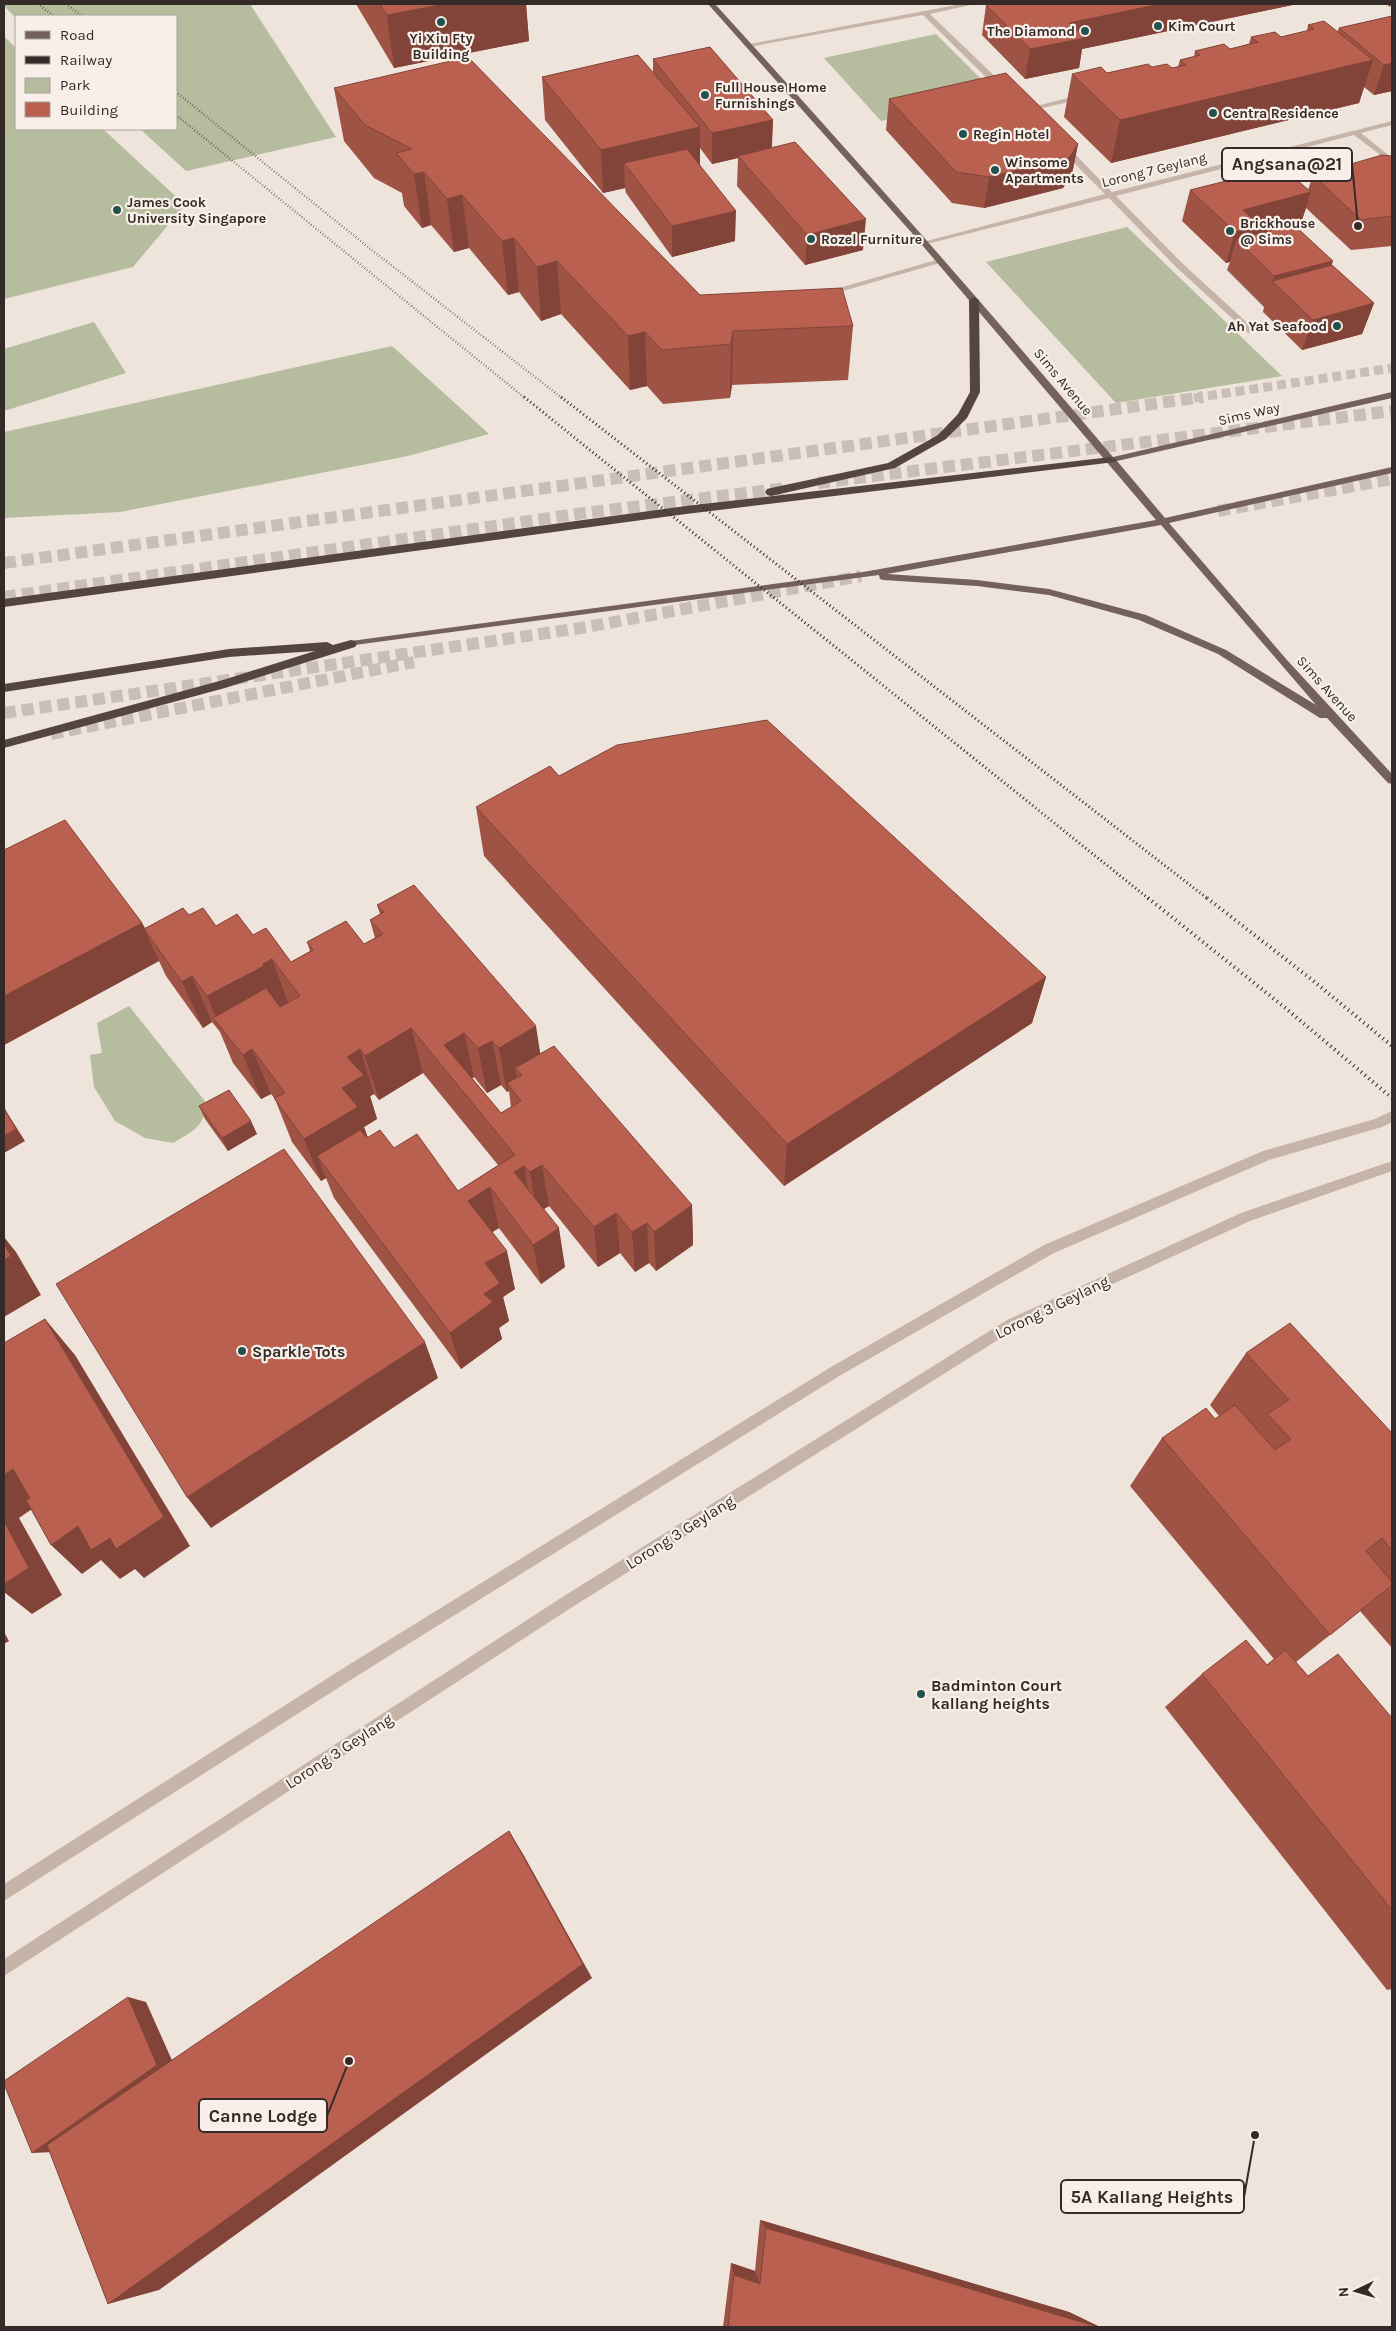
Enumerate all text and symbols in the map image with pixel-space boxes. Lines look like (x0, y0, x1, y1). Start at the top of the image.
legend (15, 15, 178, 130)
marker: Yi Xiu Fty Building (435, 16, 447, 28)
place label: Kim Court (1168, 18, 1236, 35)
marker: Kim Court (1152, 20, 1164, 32)
place label: The Diamond (987, 23, 1075, 40)
marker: The Diamond (1079, 25, 1091, 37)
text: Road (60, 26, 95, 44)
place label: Yi Xiu Fty Building (409, 30, 473, 63)
text: Railway (60, 51, 112, 69)
text: Park (60, 76, 90, 94)
place label: Full House Home Furnishings (715, 79, 827, 112)
marker: Full House Home Furnishings (699, 89, 711, 101)
text: Building (60, 101, 118, 119)
place label: Centra Residence (1223, 105, 1339, 122)
marker: Centra Residence (1207, 107, 1219, 119)
place label: Regin Hotel (973, 126, 1049, 143)
marker: Regin Hotel (957, 128, 969, 140)
callout: Angsana@21 (1222, 148, 1352, 181)
street label: Lorong 7 Geylang (1100, 149, 1208, 191)
text: Angsana@21 (1232, 153, 1342, 175)
place label: Winsome Apartments (1005, 154, 1084, 187)
marker: Winsome Apartments (989, 164, 1001, 176)
place label: James Cook University Singapore (127, 194, 266, 227)
marker: James Cook University Singapore (111, 204, 123, 216)
place label: Brickhouse @ Sims (1240, 215, 1315, 248)
marker: Brickhouse @ Sims (1224, 225, 1236, 237)
place label: Rozel Furniture (821, 231, 922, 248)
marker: Rozel Furniture (805, 233, 817, 245)
place label: Ah Yat Seafood (1227, 318, 1327, 335)
marker: Ah Yat Seafood (1331, 320, 1343, 332)
street label: Sims Avenue (1030, 345, 1096, 419)
street label: Sims Way (1217, 399, 1282, 429)
street label: Sims Avenue (1293, 653, 1361, 725)
street label: Lorong 3 Geylang (992, 1271, 1112, 1343)
place label: Sparkle Tots (252, 1342, 345, 1361)
marker: Sparkle Tots (236, 1345, 248, 1357)
street label: Lorong 3 Geylang (622, 1491, 738, 1573)
place label: Badminton Court kallang heights (931, 1676, 1062, 1713)
marker: Badminton Court kallang heights (915, 1688, 927, 1700)
street label: Lorong 3 Geylang (282, 1709, 396, 1793)
callout: Canne Lodge (199, 2099, 327, 2132)
text: Canne Lodge (209, 2105, 317, 2127)
callout: 5A Kallang Heights (1061, 2180, 1244, 2213)
text: 5A Kallang Heights (1071, 2186, 1233, 2208)
north arrow (1331, 2266, 1381, 2316)
text: N (1335, 2286, 1352, 2298)

